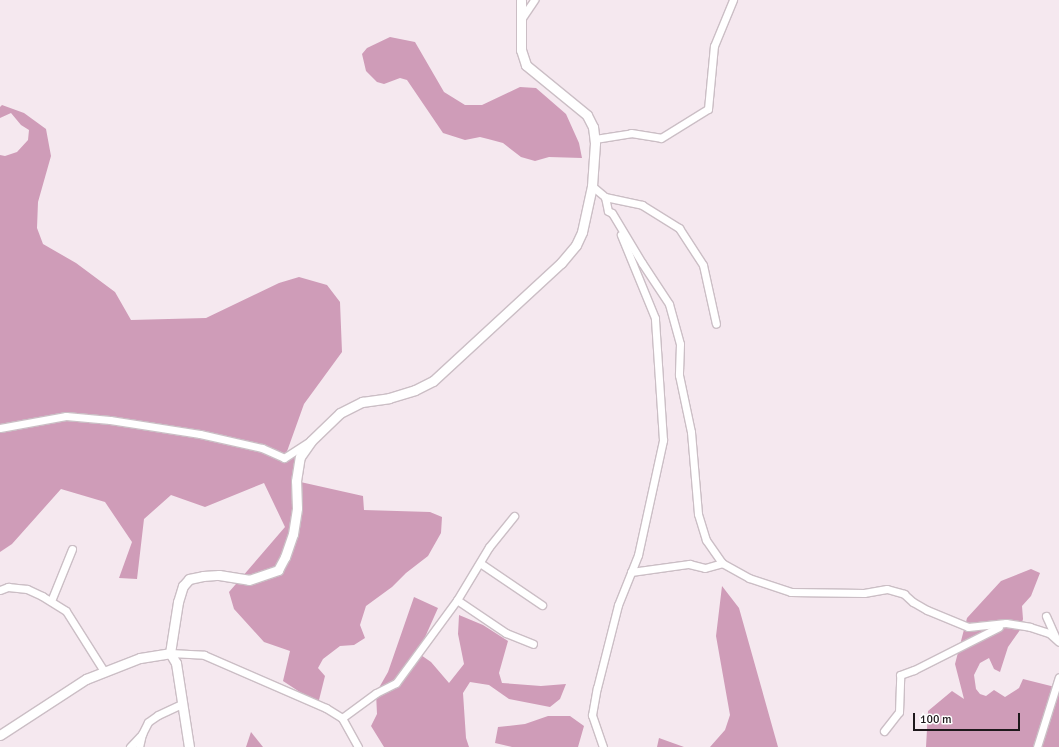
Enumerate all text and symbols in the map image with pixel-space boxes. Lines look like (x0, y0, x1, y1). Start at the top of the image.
scale bar (915, 705, 1022, 731)
text: 100 m (920, 712, 952, 727)

